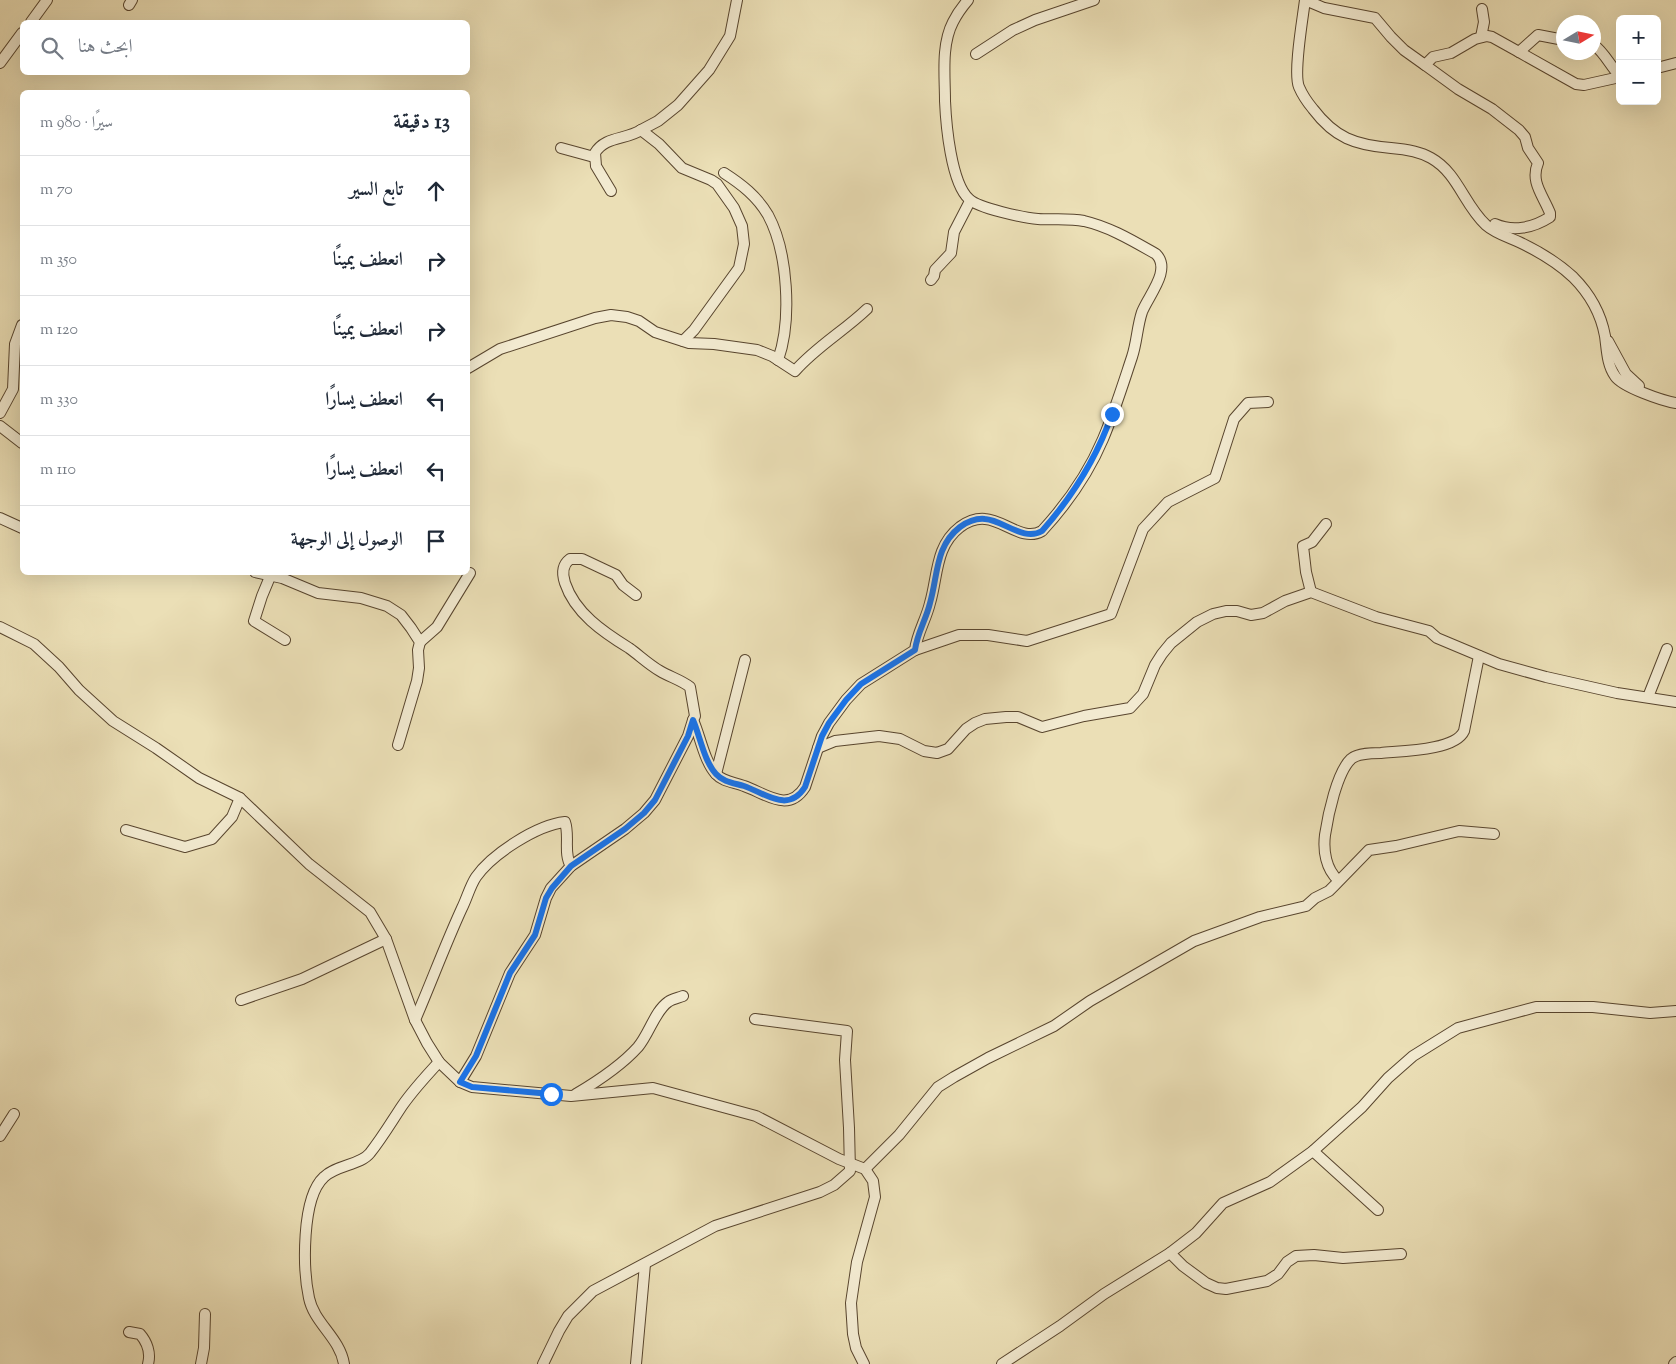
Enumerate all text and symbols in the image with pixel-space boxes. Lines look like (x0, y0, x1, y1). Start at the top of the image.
north arrow (1556, 15, 1601, 60)
map controls (1616, 15, 1661, 105)
button: + (1616, 15, 1661, 60)
search box (20, 20, 470, 75)
icon: search (38, 34, 66, 62)
text: ابحث هنا (78, 34, 133, 61)
button: − (1616, 60, 1661, 105)
text: 13 دقيقة (393, 108, 450, 138)
text: سيرًا · 980 m (40, 112, 113, 135)
text: تابع السير (349, 177, 403, 204)
icon: ahead (422, 177, 450, 205)
text: 70 m (40, 179, 73, 202)
text: انعطف يمينًا (333, 247, 403, 274)
icon: right (422, 247, 450, 275)
text: 350 m (40, 249, 77, 272)
text: انعطف يمينًا (333, 317, 403, 344)
icon: right (422, 317, 450, 345)
text: 120 m (40, 319, 78, 342)
text: انعطف يسارًا (325, 387, 403, 414)
icon: left (422, 387, 450, 415)
text: 330 m (40, 389, 78, 412)
route end (1101, 403, 1124, 426)
text: انعطف يسارًا (325, 457, 403, 484)
icon: left (422, 457, 450, 485)
text: 110 m (40, 459, 76, 482)
text: الوصول إلى الوجهة (291, 527, 403, 554)
icon: arrive (422, 527, 450, 555)
route start (540, 1083, 563, 1106)

